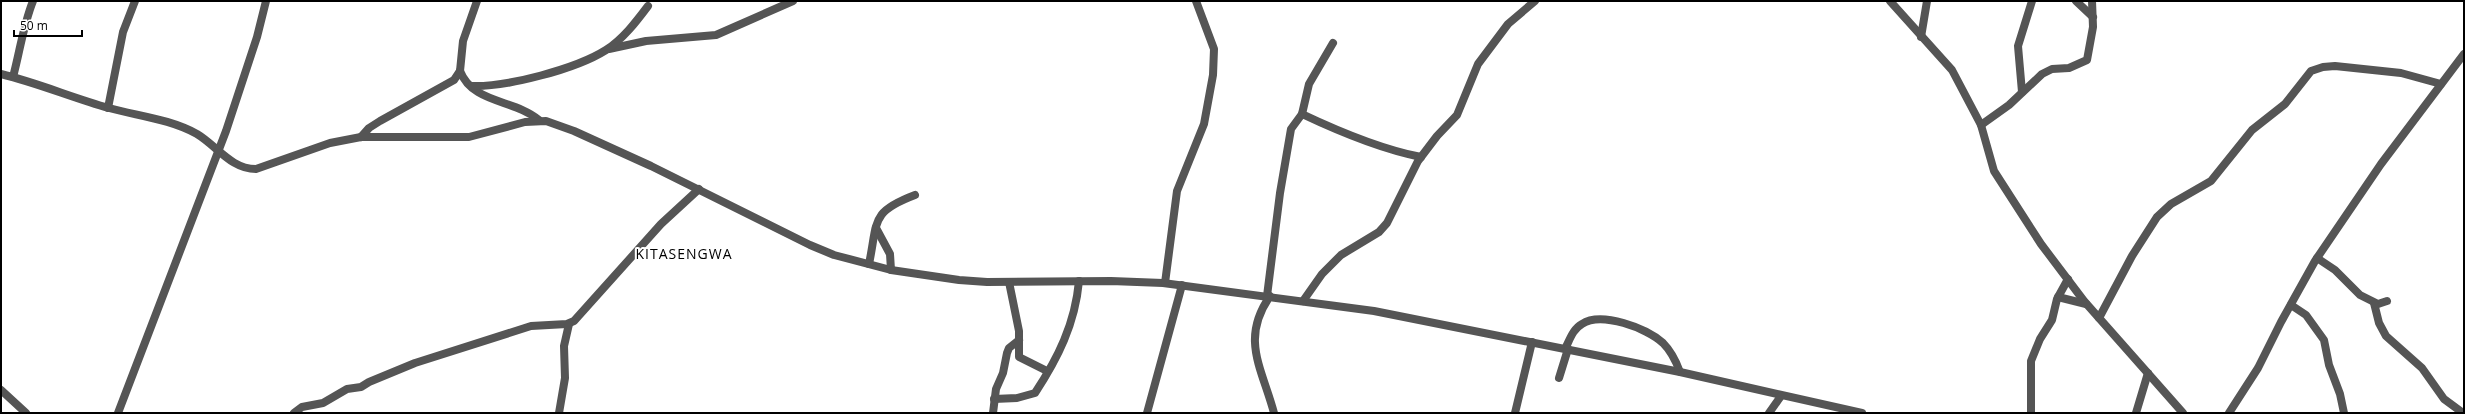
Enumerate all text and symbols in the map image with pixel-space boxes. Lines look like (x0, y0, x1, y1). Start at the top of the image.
scale bar (14, 12, 82, 38)
text: 50 m (20, 17, 48, 34)
district label: KITASENGWA (635, 244, 733, 263)

